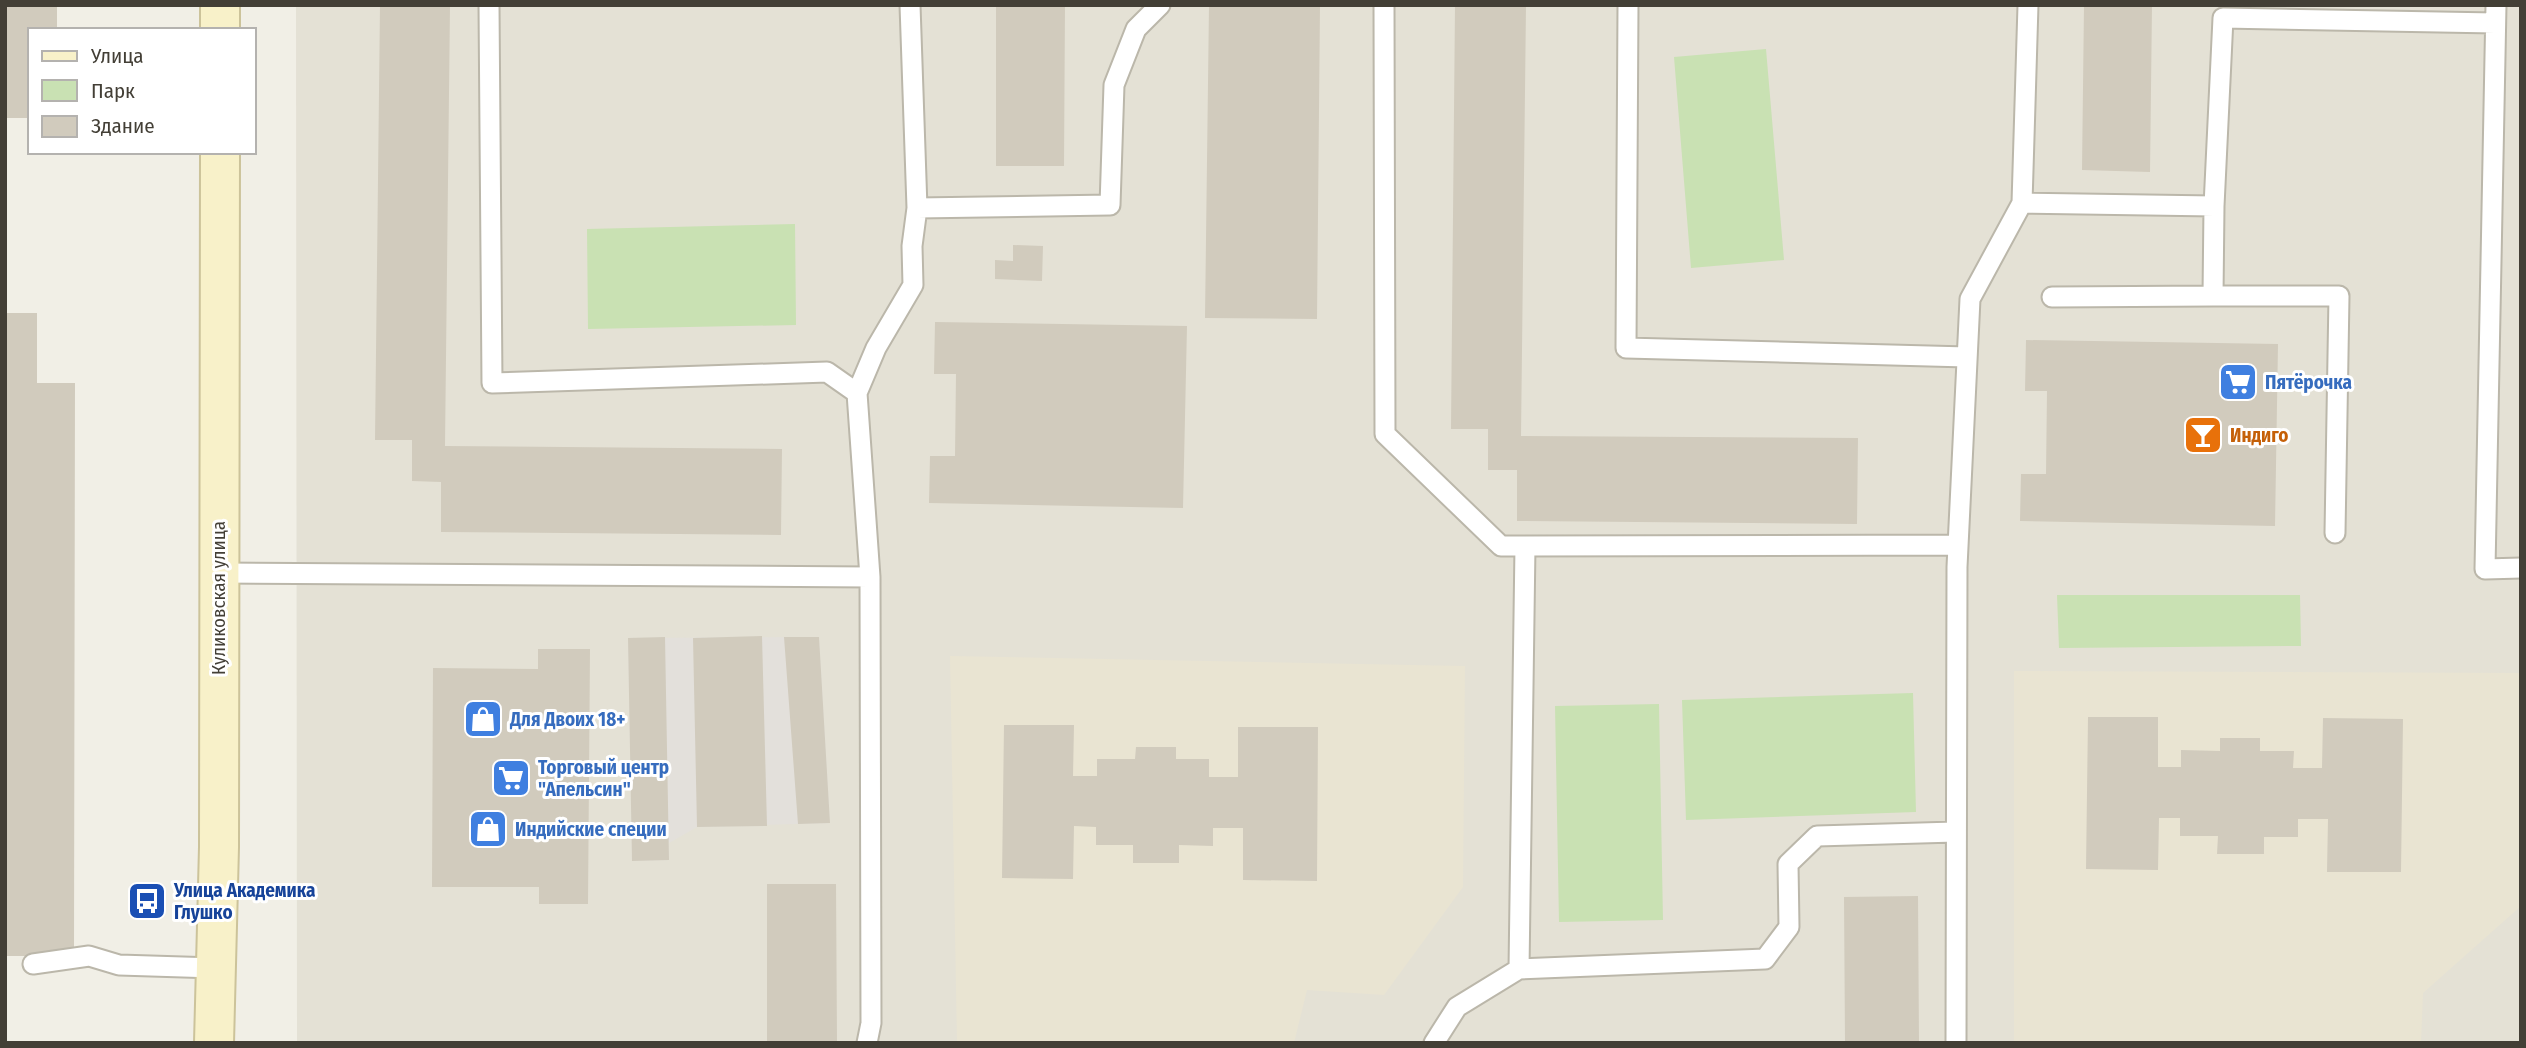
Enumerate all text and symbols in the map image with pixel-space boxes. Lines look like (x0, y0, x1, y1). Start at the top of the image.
legend (28, 28, 256, 154)
text: Улица (90, 43, 144, 69)
text: Парк (91, 78, 135, 104)
text: Здание (91, 113, 155, 139)
supermarket icon: Пятёрочка (2217, 361, 2259, 403)
place label: Пятёрочка (2265, 371, 2352, 394)
bar icon: Индиго (2182, 414, 2224, 456)
place label: Индиго (2230, 424, 2288, 447)
street label: Куликовская улица (207, 521, 230, 675)
shop icon: Для Двоих 18+ (462, 698, 504, 740)
place label: Для Двоих 18+ (509, 708, 625, 731)
place label: Торговый центр "Апельсин" (538, 756, 669, 801)
supermarket icon: Торговый центр "Апельсин" (490, 757, 532, 799)
shop icon: Индийские специи (467, 808, 509, 850)
place label: Индийские специи (515, 818, 667, 841)
place label: Улица Академика Глушко (173, 879, 315, 924)
bus stop icon: Улица Академика Глушко (126, 880, 168, 922)

